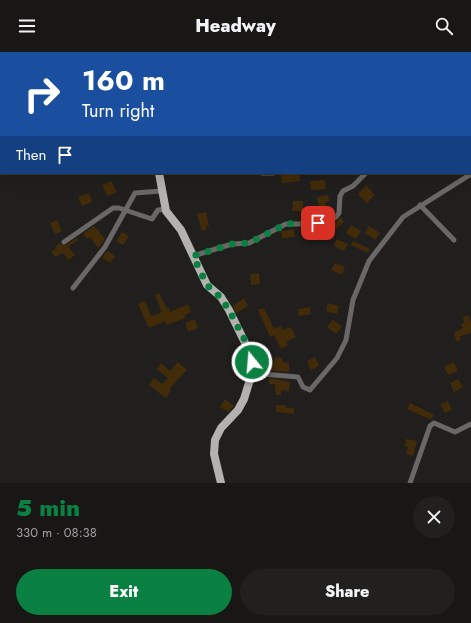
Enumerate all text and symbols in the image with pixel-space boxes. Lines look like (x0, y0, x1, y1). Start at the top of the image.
text: Headway (195, 13, 276, 39)
icon: menu (16, 15, 38, 37)
icon: search (433, 15, 455, 37)
text: 160 m (82, 60, 165, 101)
icon: right (16, 68, 68, 120)
text: Turn right (82, 98, 154, 124)
text: Then (16, 144, 46, 166)
icon: arrive (54, 144, 76, 166)
pin (301, 206, 335, 240)
icon: arrive (307, 212, 329, 234)
position arrow (231, 341, 273, 383)
text: 5 min (16, 490, 80, 525)
button: close (413, 496, 455, 538)
text: 330 m · 08:38 (16, 523, 97, 542)
button: Exit (16, 569, 232, 615)
button: Share (240, 569, 455, 615)

